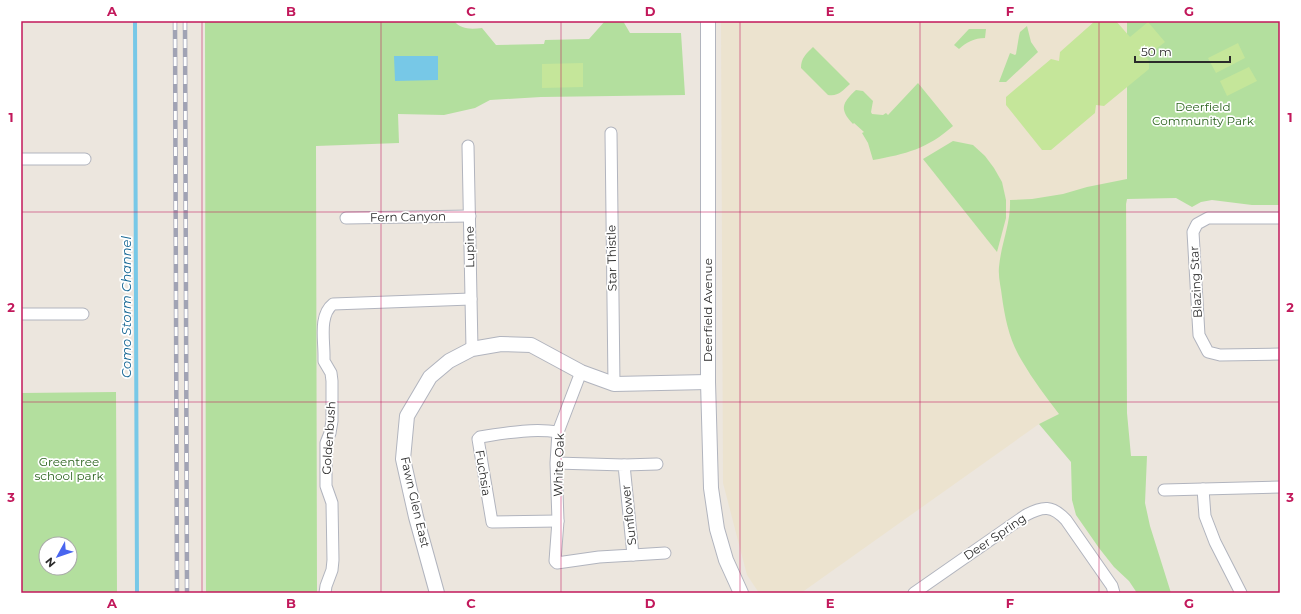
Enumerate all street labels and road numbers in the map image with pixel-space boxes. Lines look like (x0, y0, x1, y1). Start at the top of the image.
street label: Fern Canyon (370, 208, 446, 225)
street label: Star Thistle (603, 225, 620, 291)
street label: Lupine (462, 226, 477, 268)
street label: Blazing Star (1186, 245, 1205, 318)
street label: Deerfield Avenue (700, 258, 715, 362)
street label: Goldenbush (318, 401, 339, 475)
street label: White Oak (550, 432, 567, 497)
street label: Fuchsia (472, 449, 495, 497)
street label: Fawn Glen East (398, 455, 433, 549)
street label: Sunflower (618, 484, 639, 546)
street label: Deer Spring (961, 510, 1029, 563)

